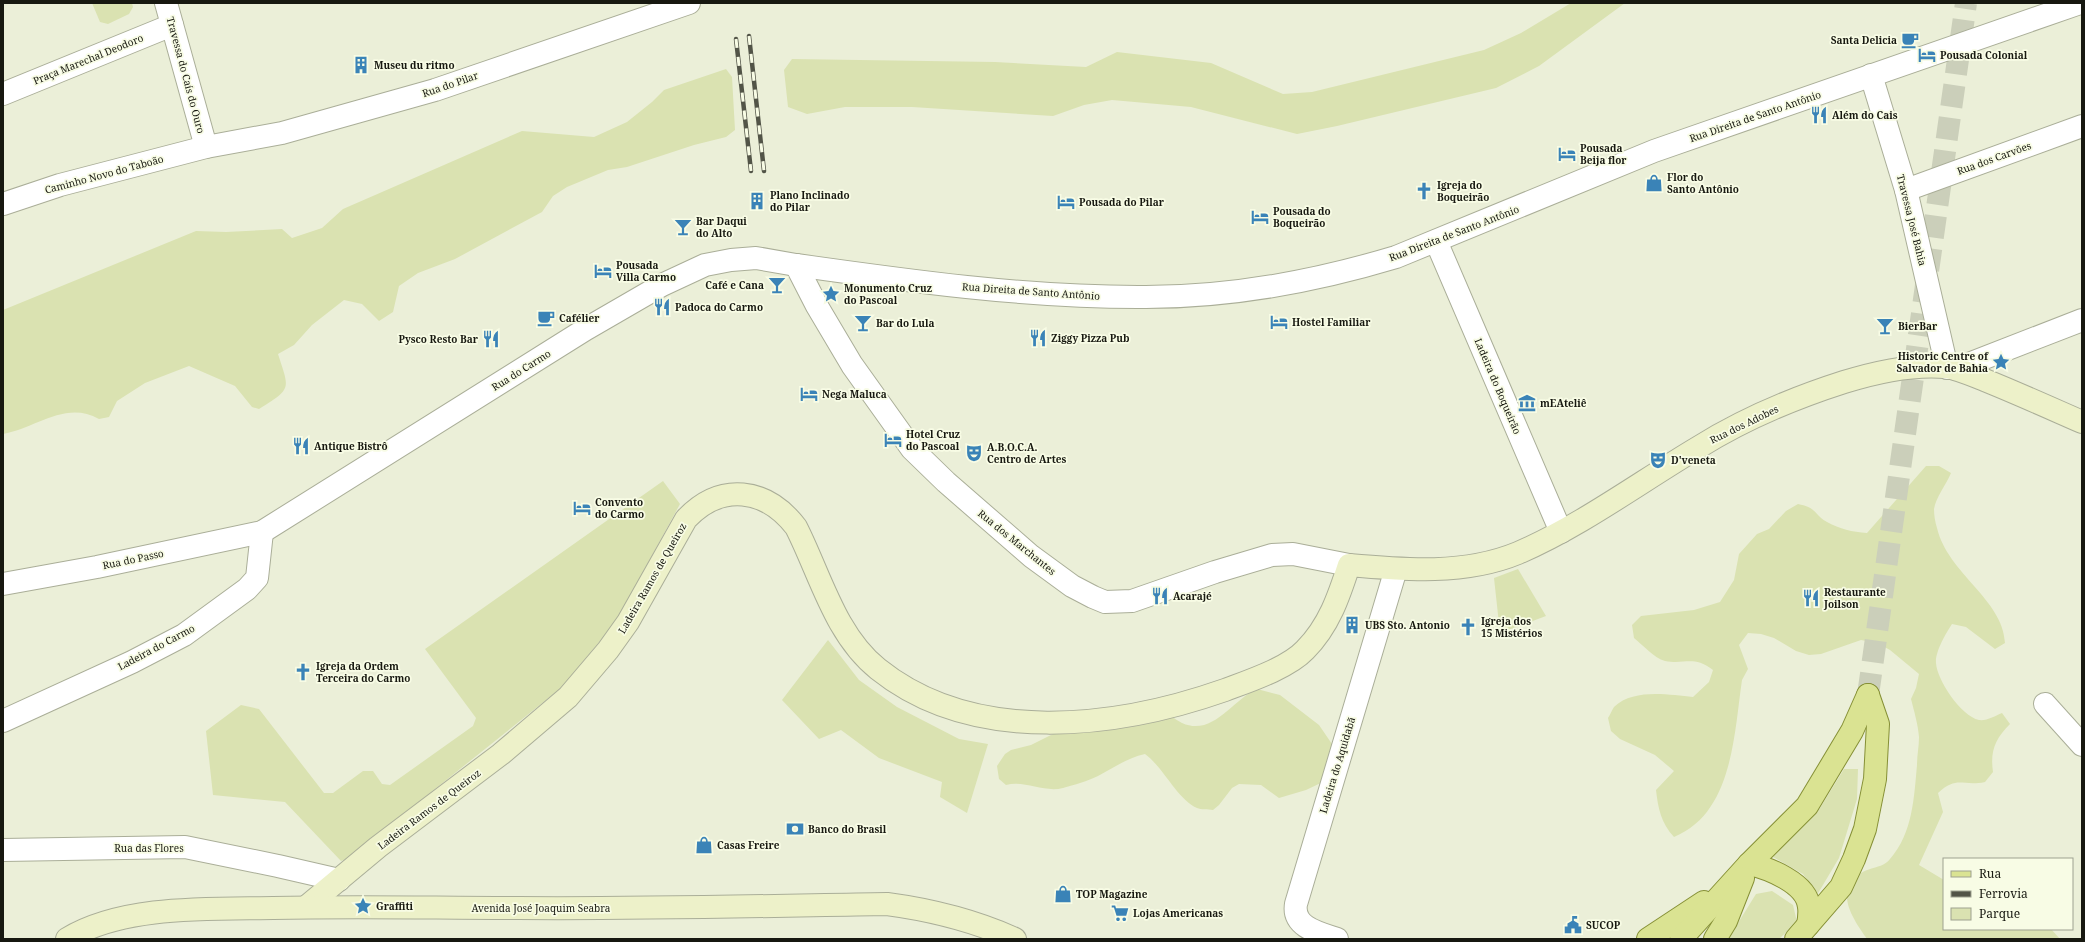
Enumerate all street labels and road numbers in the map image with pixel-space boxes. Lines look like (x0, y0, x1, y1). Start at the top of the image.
street label: Travessa do Caís do Ouro (164, 15, 208, 135)
street label: Praça Marechal Deodoro (31, 30, 145, 88)
street label: Rua do Pilar (420, 68, 480, 100)
street label: Rua Direita de Santo Antônio (1687, 87, 1823, 145)
street label: Rua dos Carvões (1955, 138, 2034, 178)
street label: Caminho Novo do Taboão (43, 151, 165, 197)
street label: Travessa José Bahia (1894, 173, 1930, 268)
street label: Rua Direita de Santo Antônio (1387, 202, 1521, 264)
street label: Rua Direita de Santo Antônio (962, 279, 1101, 303)
street label: Ladeira do Boqueirão (1471, 336, 1525, 436)
street label: Rua do Carmo (489, 346, 553, 394)
street label: Rua dos Adobes (1707, 401, 1781, 447)
street label: Rua dos Marchantes (975, 506, 1059, 578)
street label: Ladeira Ramos de Queiroz (614, 520, 690, 636)
street label: Rua do Passo (101, 546, 165, 572)
street label: Ladeira do Carmo (115, 621, 197, 673)
street label: Ladeira do Aquidabã (1316, 715, 1358, 815)
street label: Ladeira Ramos de Queiroz (375, 766, 483, 852)
street label: Rua das Flores (114, 841, 184, 855)
street label: Avenida José Joaquim Seabra (472, 901, 611, 915)

